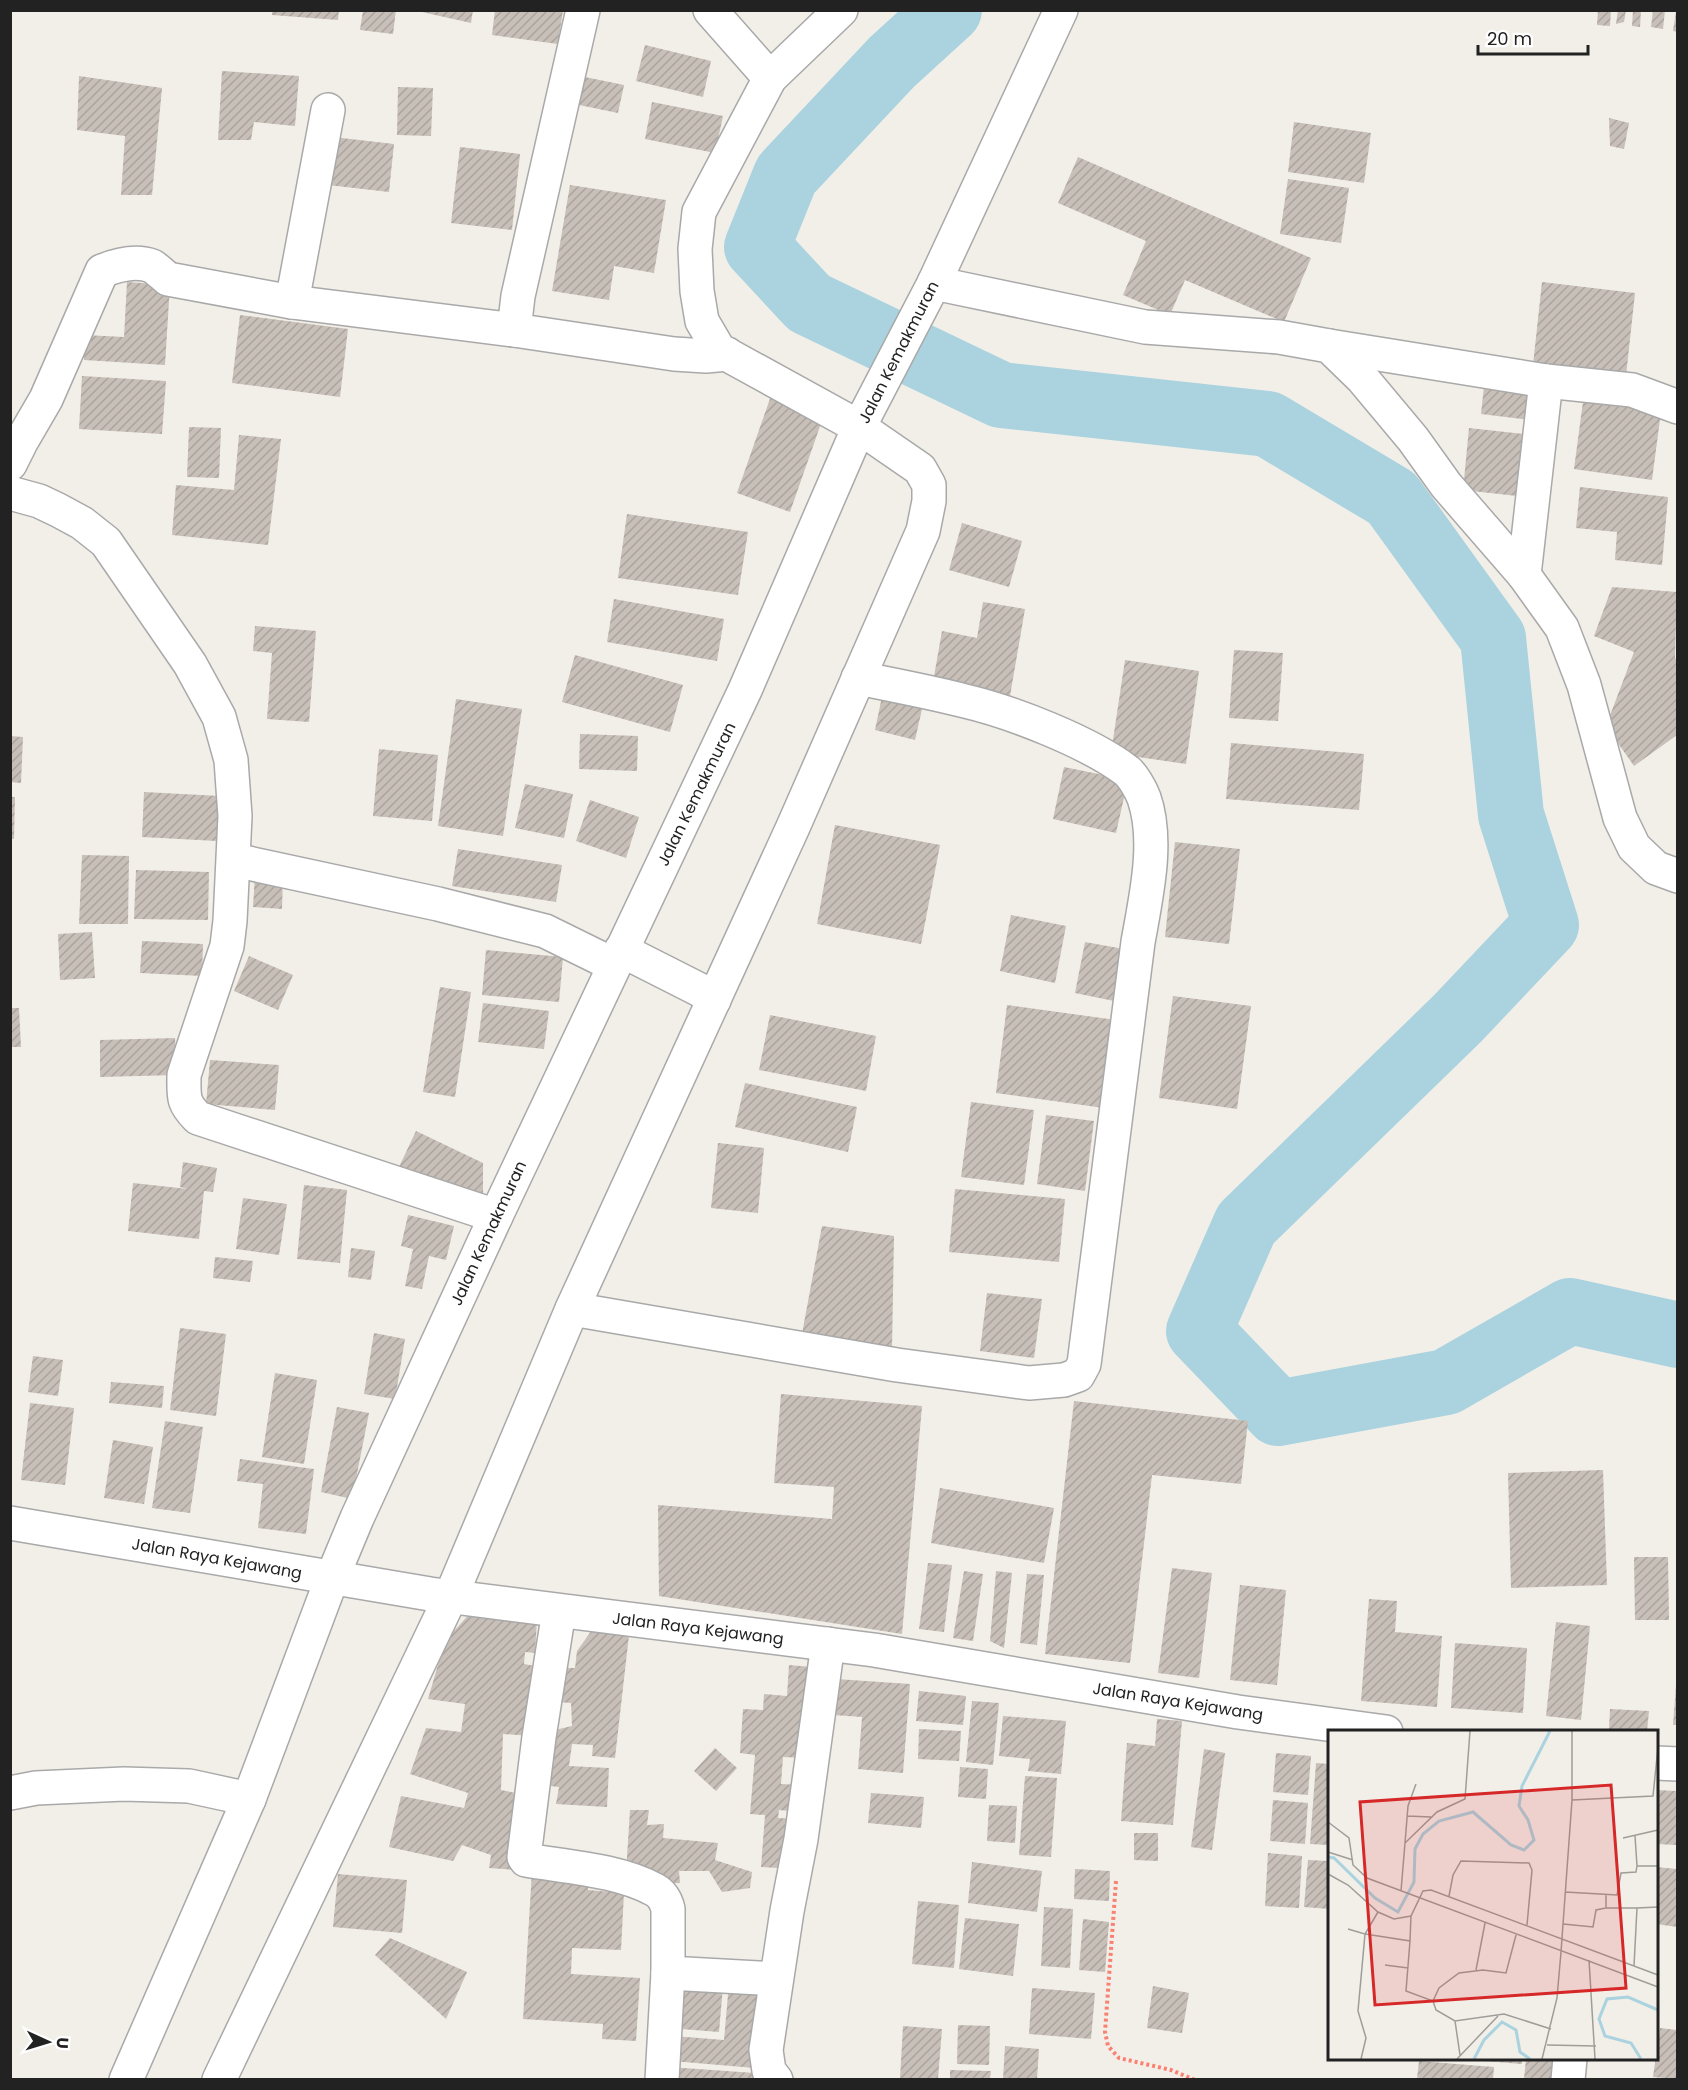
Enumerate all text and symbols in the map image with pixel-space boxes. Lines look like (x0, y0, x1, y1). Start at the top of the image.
scale bar (1478, 18, 1588, 56)
text: 20 m (1487, 26, 1532, 51)
street label: Jalan Kemakmuran (852, 277, 944, 428)
street label: Jalan Kemakmuran (652, 718, 741, 870)
street label: Jalan Kemakmuran (445, 1157, 532, 1309)
street label: Jalan Raya Kejawang (130, 1532, 304, 1585)
street label: Jalan Raya Kejawang (611, 1607, 785, 1650)
street label: Jalan Raya Kejawang (1091, 1677, 1265, 1726)
inset map (1328, 1730, 1658, 2060)
north arrow (18, 2012, 78, 2072)
text: U (51, 2037, 74, 2049)

